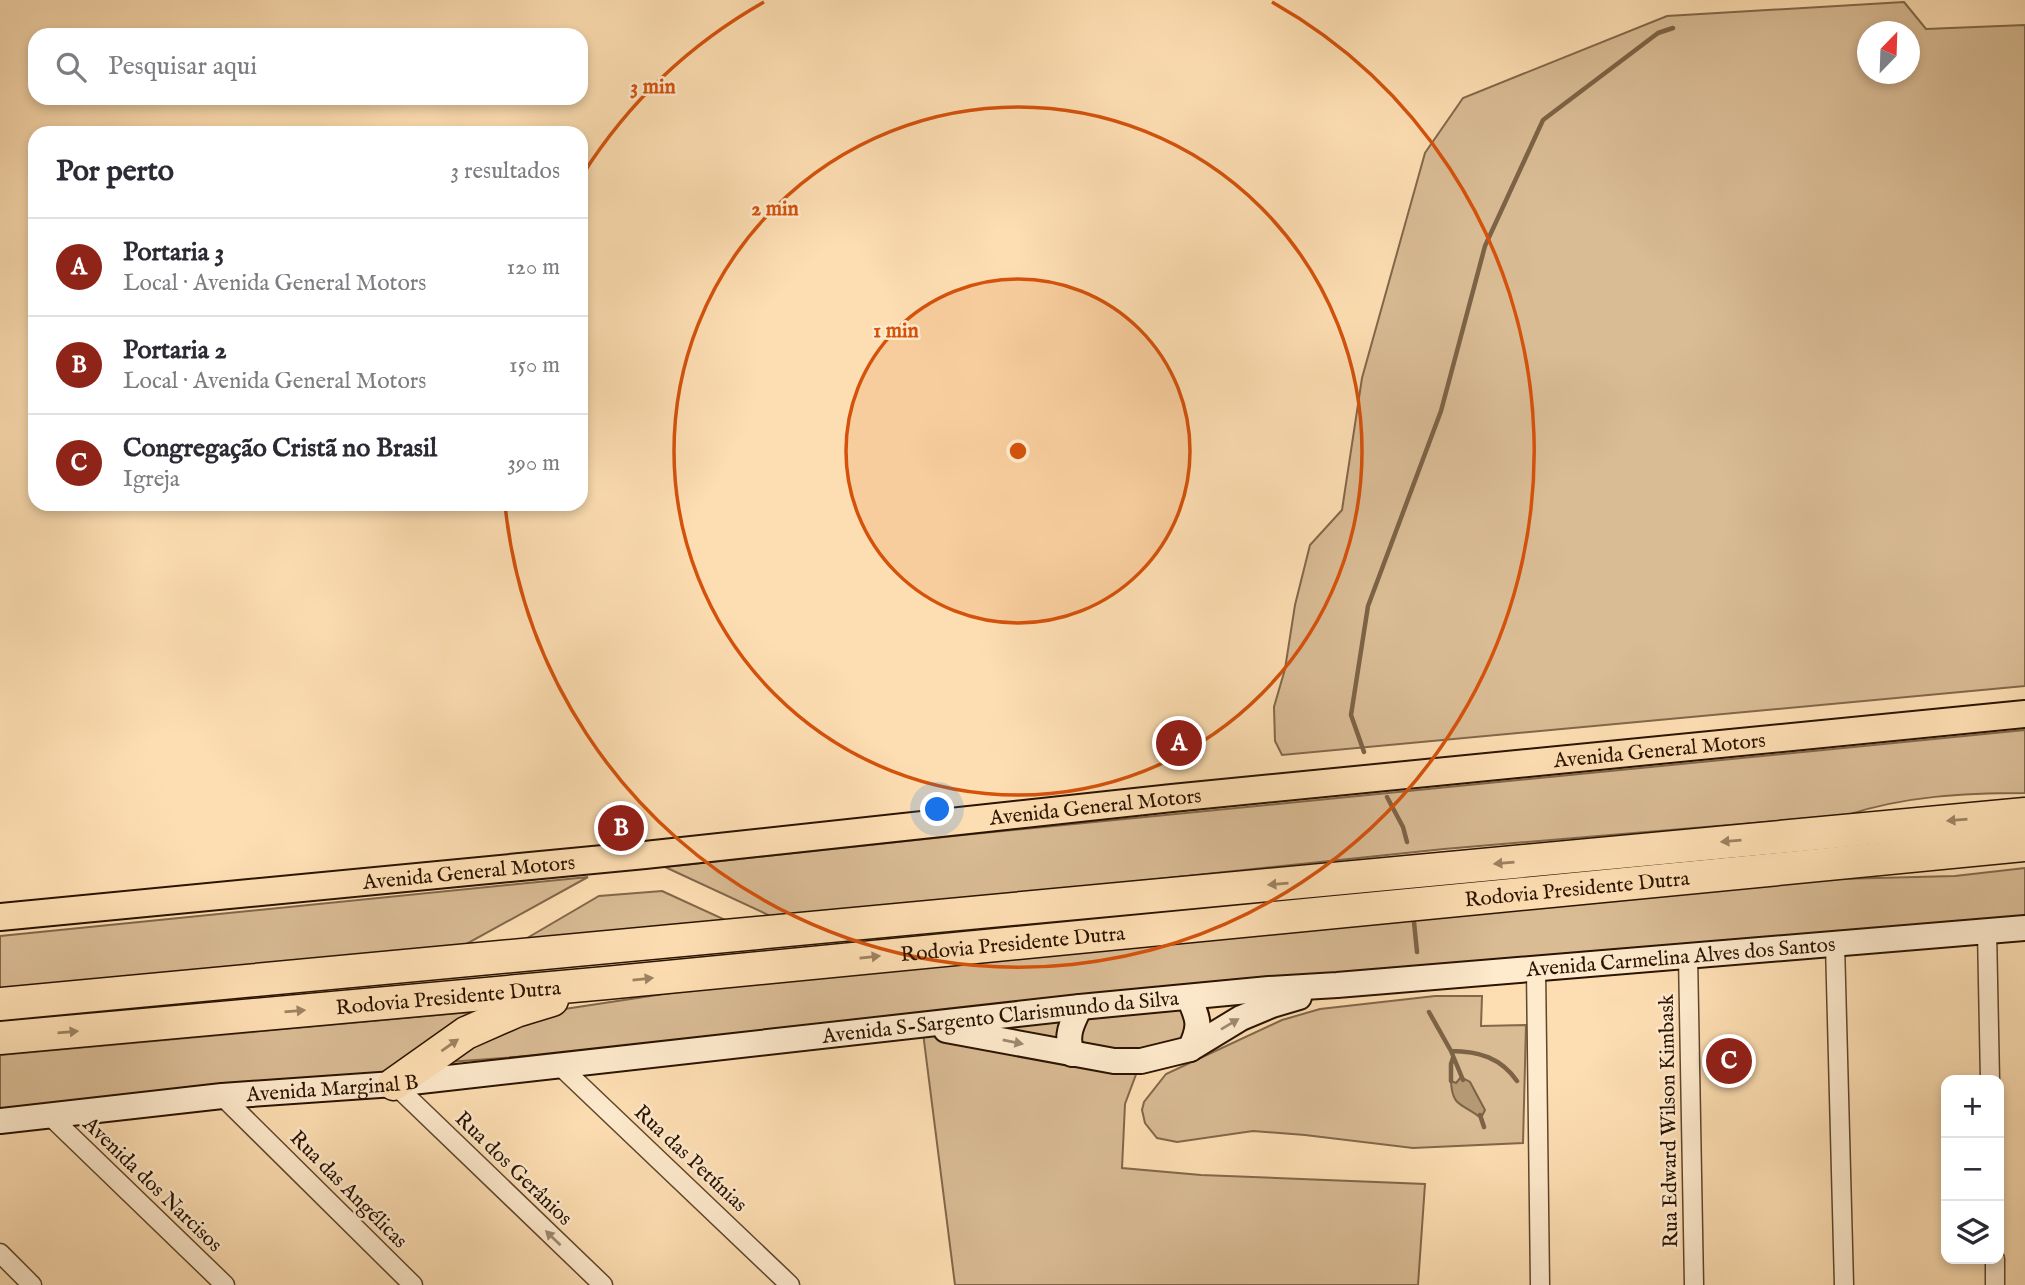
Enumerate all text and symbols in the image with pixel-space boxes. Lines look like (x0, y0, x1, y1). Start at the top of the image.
north arrow (1857, 21, 1920, 84)
search box (28, 28, 588, 105)
icon: search (52, 48, 90, 86)
text: Pesquisar aqui (108, 50, 257, 83)
text: 3 min (630, 74, 676, 101)
text: Por perto (56, 153, 174, 191)
text: 3 resultados (450, 157, 560, 186)
text: 2 min (751, 196, 799, 223)
text: Portaria 3 (123, 236, 224, 269)
text: A (71, 253, 87, 282)
text: 120 m (507, 253, 560, 282)
text: Local · Avenida General Motors (123, 269, 426, 298)
text: 1 min (873, 318, 919, 345)
text: Portaria 2 (123, 334, 227, 367)
text: B (71, 351, 87, 380)
text: 150 m (509, 351, 560, 380)
text: Local · Avenida General Motors (123, 367, 426, 396)
text: Congregação Cristã no Brasil (123, 432, 437, 465)
centre of rings (1006, 439, 1030, 463)
text: C (71, 449, 87, 478)
text: 390 m (507, 449, 560, 478)
text: Igreja (123, 465, 180, 494)
pin: A (1156, 717, 1202, 769)
street label: Avenida General Motors (1551, 728, 1767, 775)
street label: Avenida General Motors (987, 783, 1203, 833)
your location (920, 792, 954, 826)
pin: B (598, 802, 644, 854)
one-way arrow (1946, 815, 1968, 826)
one-way arrow (1719, 836, 1741, 847)
street label: Avenida General Motors (361, 850, 576, 897)
one-way arrow (1493, 858, 1515, 869)
street label: Rodovia Presidente Dutra (1463, 866, 1692, 914)
one-way arrow (1266, 879, 1288, 890)
street label: Rodovia Presidente Dutra (899, 920, 1127, 969)
street label: Avenida Carmelina Alves dos Santos (1524, 932, 1836, 984)
one-way arrow (859, 951, 881, 962)
one-way arrow (632, 973, 654, 984)
street label: Rodovia Presidente Dutra (335, 975, 563, 1022)
street label: Avenida S-Sargento Clarismundo da Silva (820, 986, 1181, 1051)
street label: Rua Edward Wilson Kimbask (1654, 993, 1685, 1248)
one-way arrow (284, 1005, 306, 1016)
one-way arrow (1221, 1018, 1240, 1031)
one-way arrow (57, 1026, 79, 1037)
pin: C (1706, 1035, 1752, 1087)
one-way arrow (1002, 1037, 1024, 1048)
one-way arrow (441, 1038, 459, 1052)
street label: Avenida Marginal B (245, 1069, 420, 1109)
map controls (1941, 1075, 2004, 1264)
button: + (1941, 1075, 2004, 1138)
street label: Rua das Petúnias (628, 1100, 752, 1219)
street label: Rua dos Gerânios (448, 1106, 578, 1232)
street label: Avenida dos Narcisos (76, 1111, 227, 1259)
street label: Rua das Angélicas (283, 1125, 413, 1255)
button: − (1941, 1138, 2004, 1201)
button: layers (1941, 1201, 2004, 1264)
one-way arrow (545, 1231, 562, 1247)

